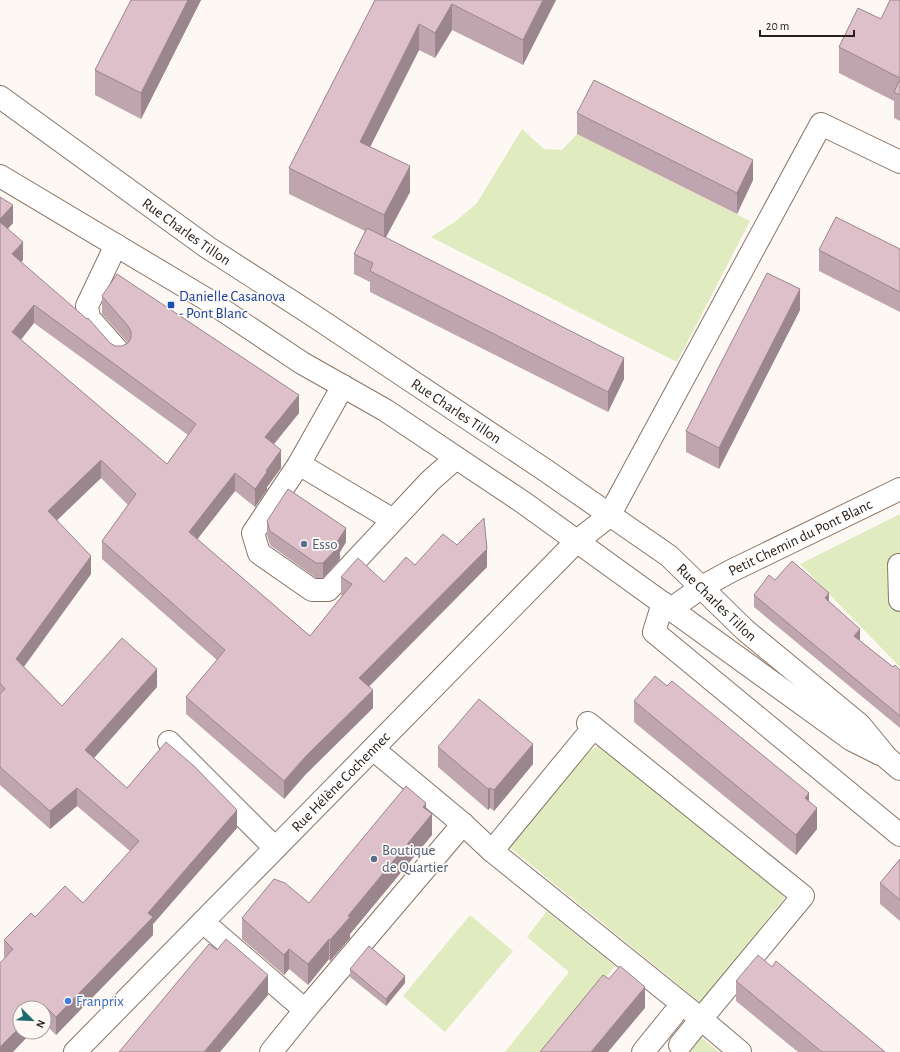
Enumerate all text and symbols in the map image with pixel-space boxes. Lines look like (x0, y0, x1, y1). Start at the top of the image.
scale bar (760, 12, 854, 38)
text: 20 m (766, 20, 789, 32)
street label: Rue Charles Tillon (140, 195, 233, 268)
place label: Danielle Casanova - Pont Blanc (179, 289, 286, 321)
marker: Danielle Casanova - Pont Blanc (166, 300, 176, 310)
street label: Rue Charles Tillon (409, 376, 504, 446)
street label: Petit Chemin du Pont Blanc (726, 496, 875, 579)
place label: Esso (312, 537, 338, 552)
marker: Esso (299, 539, 309, 549)
street label: Rue Charles Tillon (674, 561, 760, 644)
street label: Rue Hélène Cochennec (289, 729, 393, 834)
place label: Boutique de Quartier (382, 843, 448, 875)
marker: Boutique de Quartier (369, 854, 379, 864)
place label: Franprix (76, 994, 124, 1009)
marker: Franprix (63, 996, 73, 1006)
north arrow (12, 1000, 52, 1040)
text: N (34, 1018, 47, 1030)

